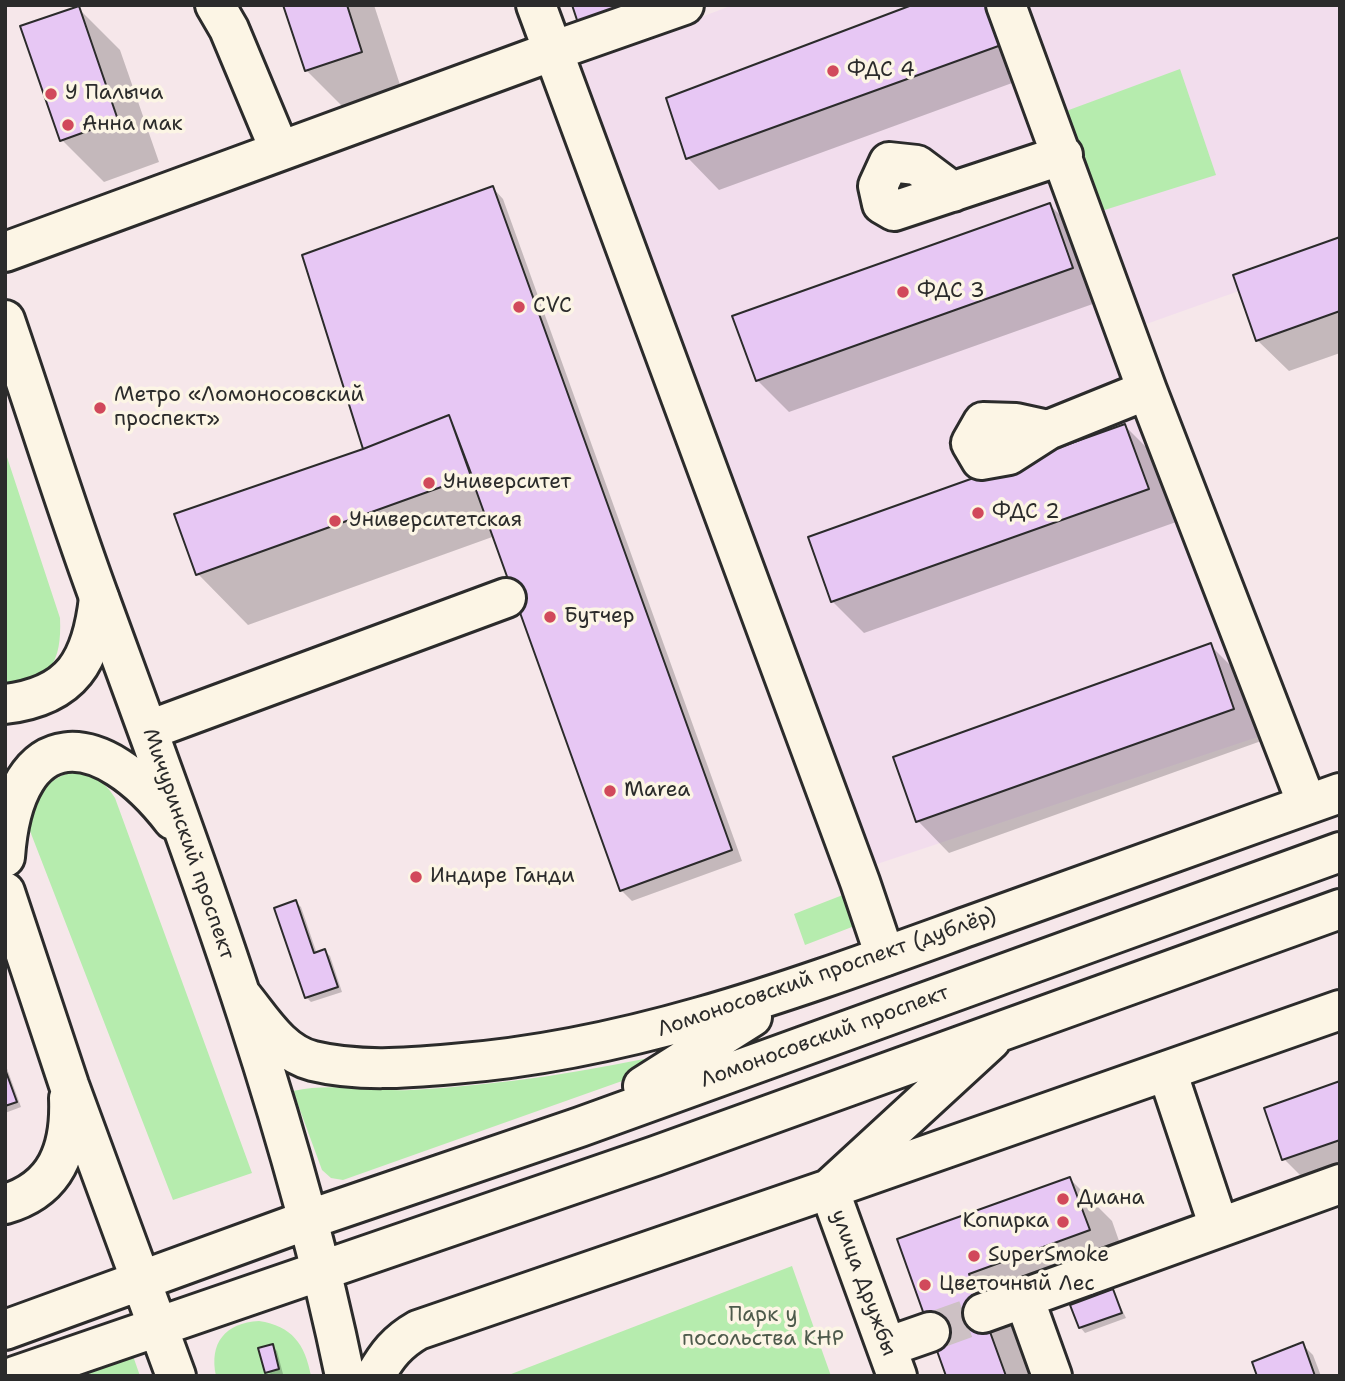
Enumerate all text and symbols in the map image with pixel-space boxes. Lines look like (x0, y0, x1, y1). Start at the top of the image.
place label: ФДС 4 (847, 58, 915, 84)
marker: ФДС 4 (825, 63, 841, 79)
place label: У Палыча (65, 81, 163, 107)
marker: У Палыча (43, 86, 59, 102)
place label: Анна мак (82, 112, 183, 138)
marker: Анна мак (60, 117, 76, 133)
place label: ФДС 3 (917, 279, 985, 305)
marker: ФДС 3 (895, 284, 911, 300)
place label: CVC (533, 294, 572, 320)
marker: CVC (511, 299, 527, 315)
place label: Метро «Ломоносовский проспект» (114, 383, 364, 433)
marker: Метро «Ломоносовский проспект» (92, 400, 108, 416)
place label: Университет (443, 470, 571, 496)
marker: Университет (421, 475, 437, 491)
place label: ФДС 2 (992, 500, 1060, 526)
marker: ФДС 2 (970, 505, 986, 521)
place label: Университетская (349, 508, 522, 534)
marker: Университетская (327, 513, 343, 529)
place label: Бутчер (564, 604, 635, 630)
marker: Бутчер (542, 609, 558, 625)
street label: Мичуринский проспект (137, 725, 239, 963)
place label: Marea (624, 778, 690, 804)
marker: Marea (602, 783, 618, 799)
place label: Индире Ганди (430, 864, 575, 890)
marker: Индире Ганди (408, 869, 424, 885)
street label: Ломоносовский проспект (дублёр) (654, 903, 1000, 1043)
street label: Ломоносовский проспект (697, 980, 953, 1094)
place label: Диана (1077, 1186, 1145, 1212)
marker: Диана (1055, 1191, 1071, 1207)
street label: улица Дружбы (825, 1206, 901, 1360)
place label: Копирка (963, 1209, 1049, 1235)
marker: Копирка (1055, 1214, 1071, 1230)
place label: SuperSmoke (988, 1243, 1109, 1269)
marker: SuperSmoke (966, 1248, 982, 1264)
place label: Цветочный Лес (939, 1272, 1095, 1298)
marker: Цветочный Лес (917, 1277, 933, 1293)
park label: Парк у посольства КНР (682, 1303, 844, 1353)

